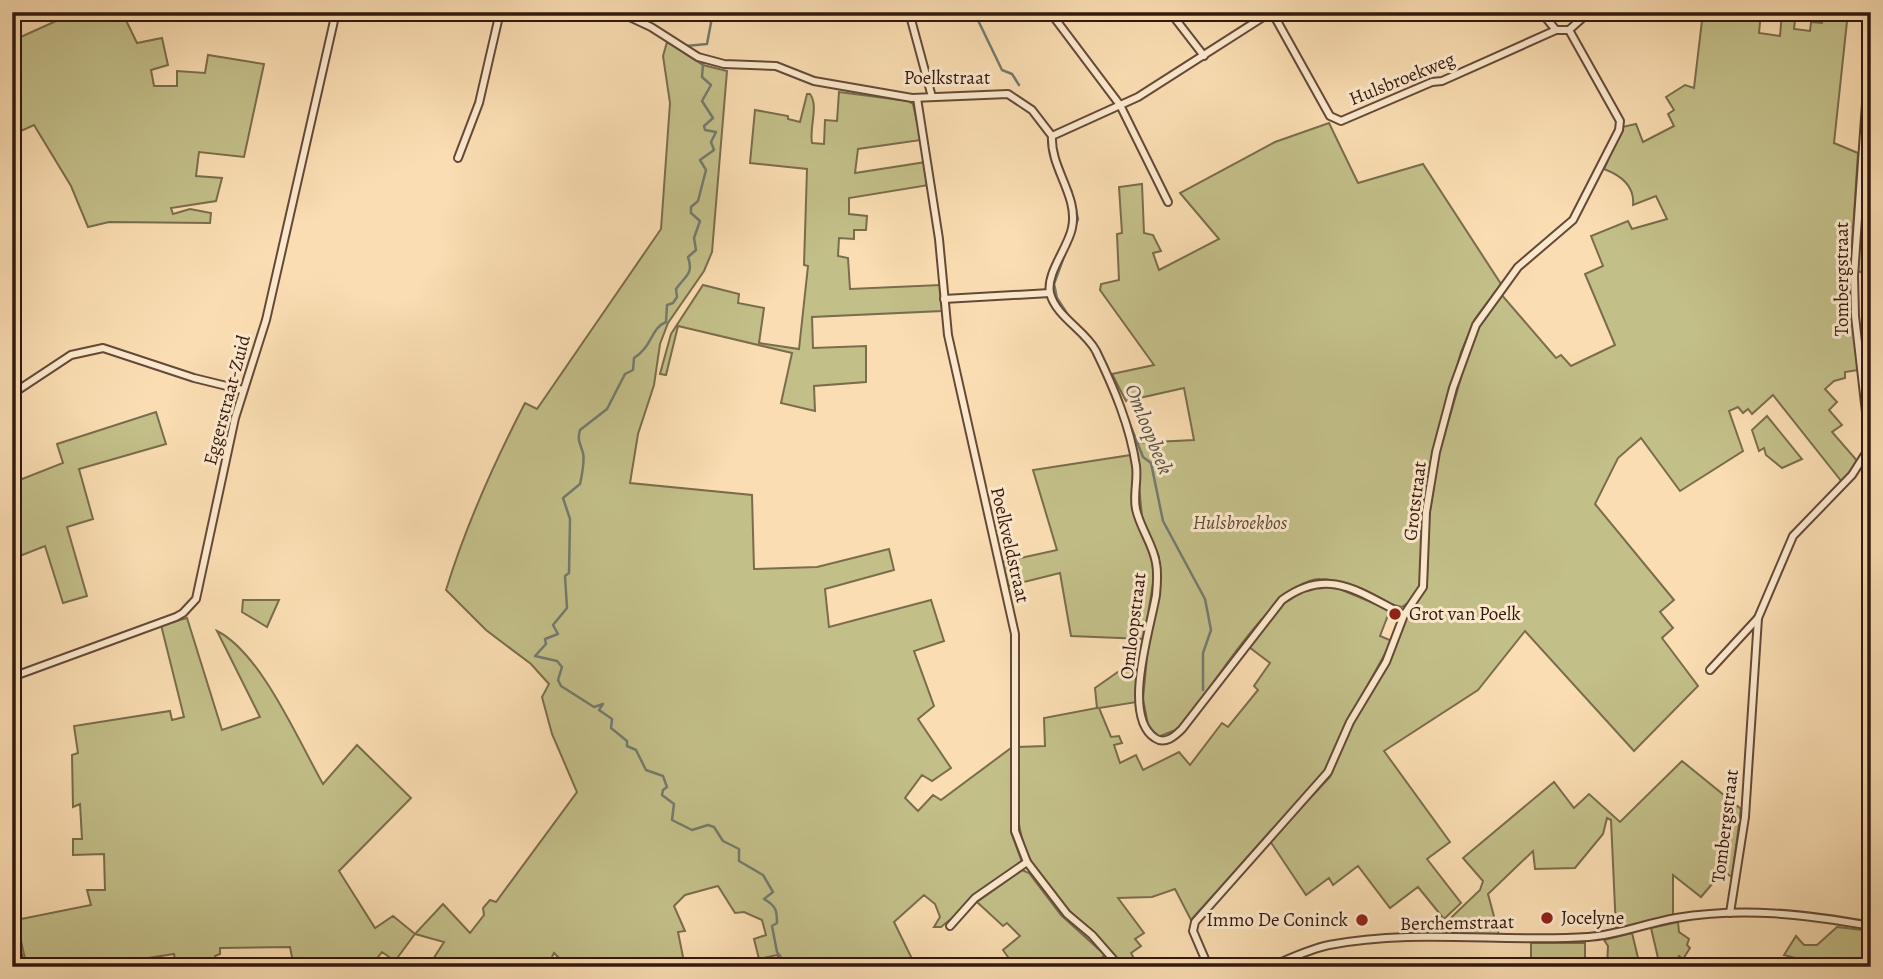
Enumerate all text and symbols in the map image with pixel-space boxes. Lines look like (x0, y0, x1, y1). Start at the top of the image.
street label: Hulsbroekweg (1345, 46, 1459, 112)
street label: Poelkstraat (904, 65, 990, 91)
street label: Tombergstraat (1829, 222, 1855, 336)
street label: Eggerstraat-Zuid (197, 331, 257, 468)
water label: Omloopbeek (1118, 380, 1180, 478)
street label: Grotstraat (1397, 460, 1433, 542)
street label: Poelkveldstraat (984, 485, 1036, 605)
park label: Hulsbroekbos (1193, 510, 1288, 536)
street label: Omloopstraat (1114, 571, 1152, 681)
place label: Grot van Poelk (1409, 601, 1521, 627)
marker: Grot van Poelk (1387, 606, 1403, 622)
street label: Tombergstraat (1705, 768, 1745, 884)
place label: Jocelyne (1561, 905, 1624, 931)
place label: Immo De Coninck (1206, 907, 1349, 933)
street label: Berchemstraat (1400, 909, 1514, 937)
marker: Jocelyne (1539, 910, 1555, 926)
marker: Immo De Coninck (1354, 912, 1370, 928)

